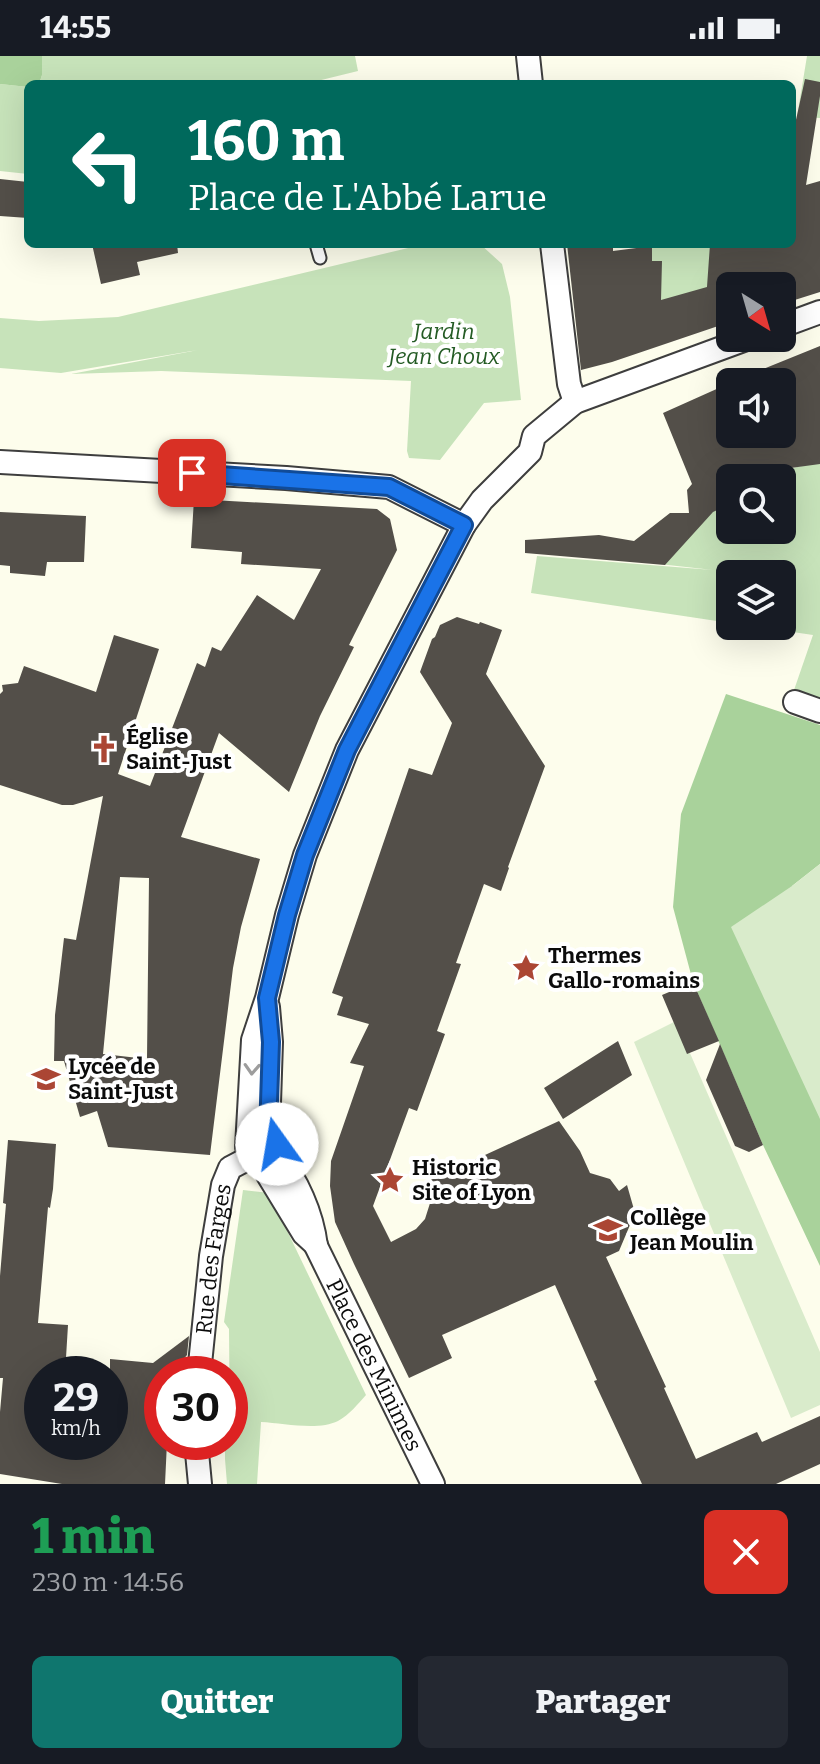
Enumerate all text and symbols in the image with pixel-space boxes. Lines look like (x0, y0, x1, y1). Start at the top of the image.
text: 14:55 (40, 10, 111, 46)
text: 160 m (188, 108, 344, 175)
icon: left (56, 112, 160, 216)
text: Place de L'Abbé Larue (188, 176, 547, 220)
north arrow (716, 272, 796, 352)
map controls (716, 272, 796, 640)
park label: Jardin Jean Choux (386, 318, 501, 370)
button: sound (716, 368, 796, 448)
pin (158, 439, 226, 507)
icon: arrive (170, 451, 214, 495)
button: search (716, 464, 796, 544)
button: layers (716, 560, 796, 640)
place label: Église Saint-Just (126, 723, 232, 775)
church icon: Église Saint-Just (89, 734, 119, 764)
place label: Thermes Gallo-romains (548, 942, 700, 994)
place icon: Thermes Gallo-romains (511, 953, 541, 983)
place label: Lycée de Saint-Just (68, 1053, 174, 1105)
one-way arrow (243, 1063, 260, 1076)
school or university icon: Lycée de Saint-Just (31, 1064, 61, 1094)
position arrow (235, 1102, 319, 1186)
place label: Historic Site of Lyon (412, 1154, 531, 1206)
place icon: Historic Site of Lyon (375, 1165, 405, 1195)
street label: Rue des Farges (190, 1181, 237, 1336)
place label: Collège Jean Moulin (629, 1204, 753, 1256)
school or university icon: Collège Jean Moulin (593, 1215, 623, 1245)
street label: Place des Minimes (321, 1274, 428, 1455)
speed limit sign: 30 (144, 1356, 248, 1460)
text: 29 (53, 1374, 99, 1422)
text: km/h (51, 1416, 101, 1440)
text: 1 min (32, 1508, 154, 1566)
button: close (704, 1510, 788, 1594)
text: 230 m · 14:56 (32, 1567, 184, 1598)
button: Quitter (32, 1656, 402, 1748)
button: Partager (418, 1656, 788, 1748)

